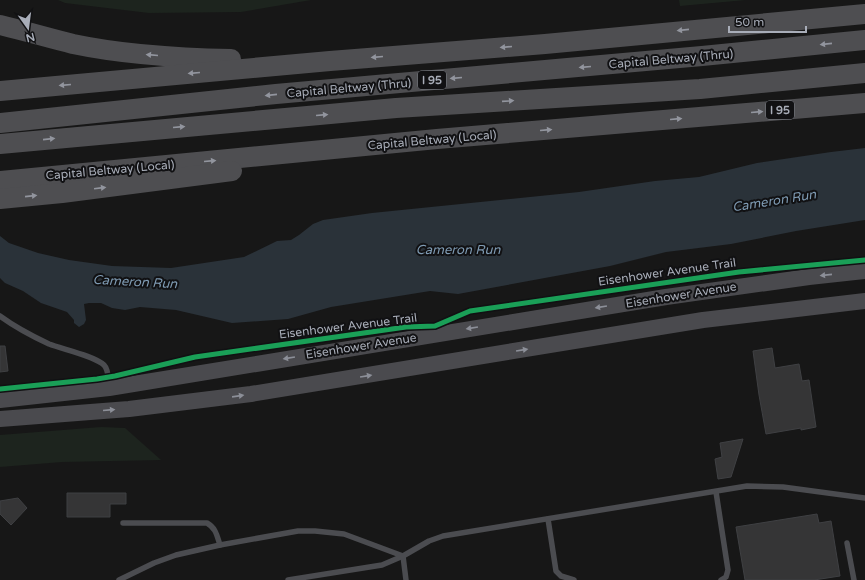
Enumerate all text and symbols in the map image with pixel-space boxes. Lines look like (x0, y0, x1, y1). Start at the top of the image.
north arrow (8, 8, 48, 48)
scale bar (729, 8, 806, 34)
text: 50 m (735, 15, 764, 29)
one-way arrow (677, 27, 689, 34)
text: N (24, 30, 36, 45)
one-way arrow (820, 41, 832, 47)
one-way arrow (500, 43, 512, 50)
street label: Capital Beltway (Thru) (608, 47, 734, 71)
one-way arrow (146, 52, 158, 58)
one-way arrow (371, 54, 383, 61)
one-way arrow (579, 63, 591, 70)
one-way arrow (188, 70, 200, 77)
road number: I 95 (418, 71, 446, 89)
one-way arrow (450, 75, 462, 82)
street label: Capital Beltway (Thru) (286, 76, 412, 100)
one-way arrow (58, 82, 71, 88)
one-way arrow (265, 92, 277, 98)
one-way arrow (502, 98, 514, 105)
road number: I 95 (766, 101, 794, 119)
one-way arrow (751, 109, 763, 116)
one-way arrow (316, 111, 328, 118)
one-way arrow (670, 116, 682, 123)
one-way arrow (173, 124, 185, 131)
one-way arrow (540, 126, 552, 133)
street label: Capital Beltway (Local) (367, 127, 497, 153)
one-way arrow (43, 136, 55, 142)
street label: Capital Beltway (Local) (45, 157, 175, 183)
one-way arrow (204, 157, 216, 164)
one-way arrow (94, 185, 106, 191)
water label: Cameron Run (731, 186, 818, 216)
one-way arrow (25, 193, 37, 199)
water label: Cameron Run (416, 242, 501, 258)
street label: Eisenhower Avenue Trail (597, 255, 737, 289)
water label: Cameron Run (92, 272, 179, 292)
one-way arrow (820, 272, 832, 278)
street label: Eisenhower Avenue (625, 279, 738, 311)
one-way arrow (594, 304, 607, 310)
street label: Eisenhower Avenue Trail (278, 311, 418, 341)
one-way arrow (466, 325, 478, 331)
street label: Eisenhower Avenue (305, 330, 418, 362)
one-way arrow (516, 347, 528, 353)
one-way arrow (283, 355, 295, 361)
one-way arrow (360, 372, 372, 378)
one-way arrow (232, 393, 244, 399)
one-way arrow (103, 407, 115, 414)

